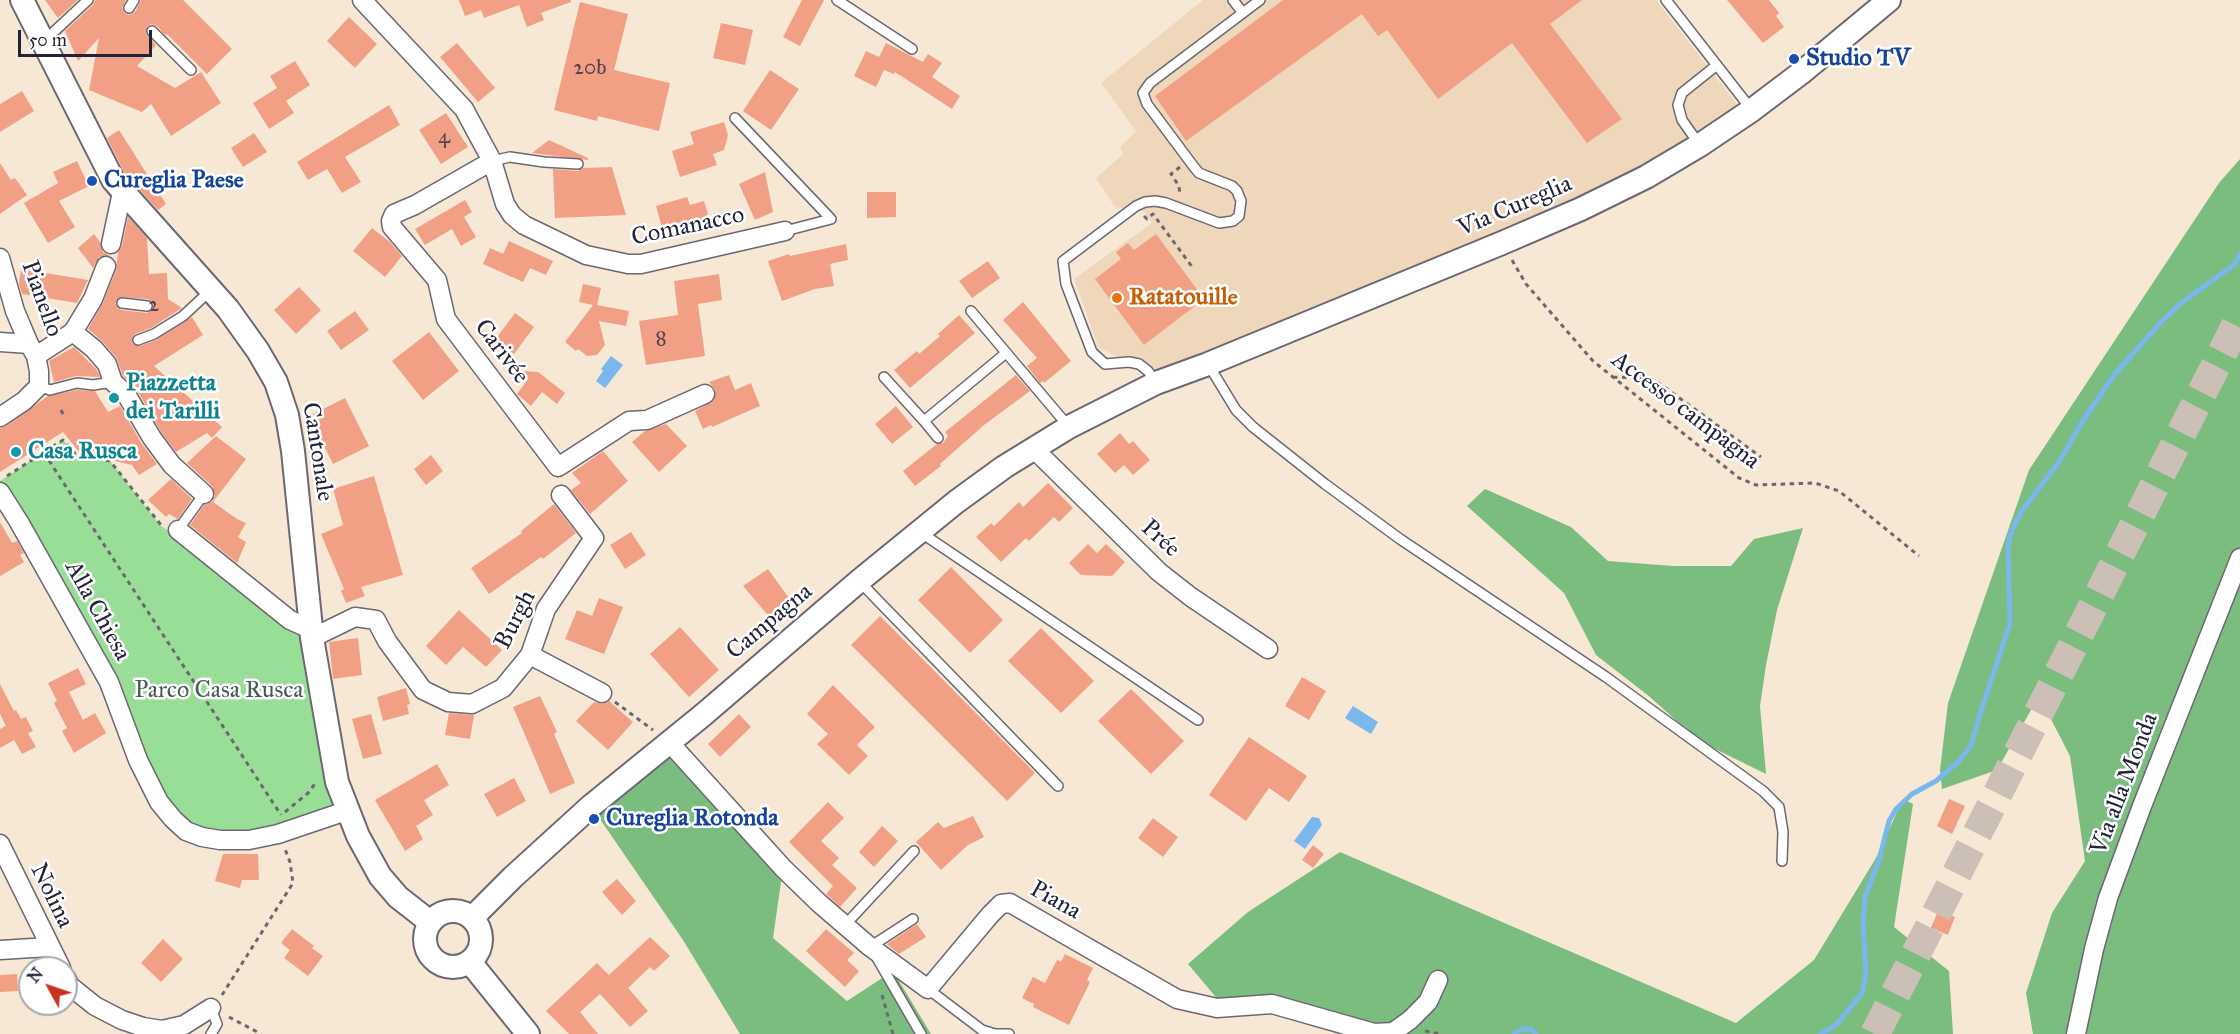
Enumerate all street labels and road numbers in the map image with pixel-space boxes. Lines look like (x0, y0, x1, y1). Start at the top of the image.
street label: Via Cureglia (1454, 170, 1576, 244)
street label: Comanacco (629, 201, 747, 253)
street label: Pianello (14, 257, 68, 341)
street label: Carivée (468, 314, 534, 390)
street label: Accesso campagna (1605, 346, 1765, 476)
street label: Cantonale (295, 401, 339, 503)
street label: Prée (1135, 514, 1185, 564)
street label: Alla Chiesa (58, 556, 136, 666)
street label: Campagna (721, 578, 819, 666)
street label: Burgh (489, 586, 543, 654)
street label: Via alla Monda (2085, 709, 2165, 859)
street label: Nolina (23, 859, 79, 933)
street label: Piana (1025, 875, 1085, 927)

